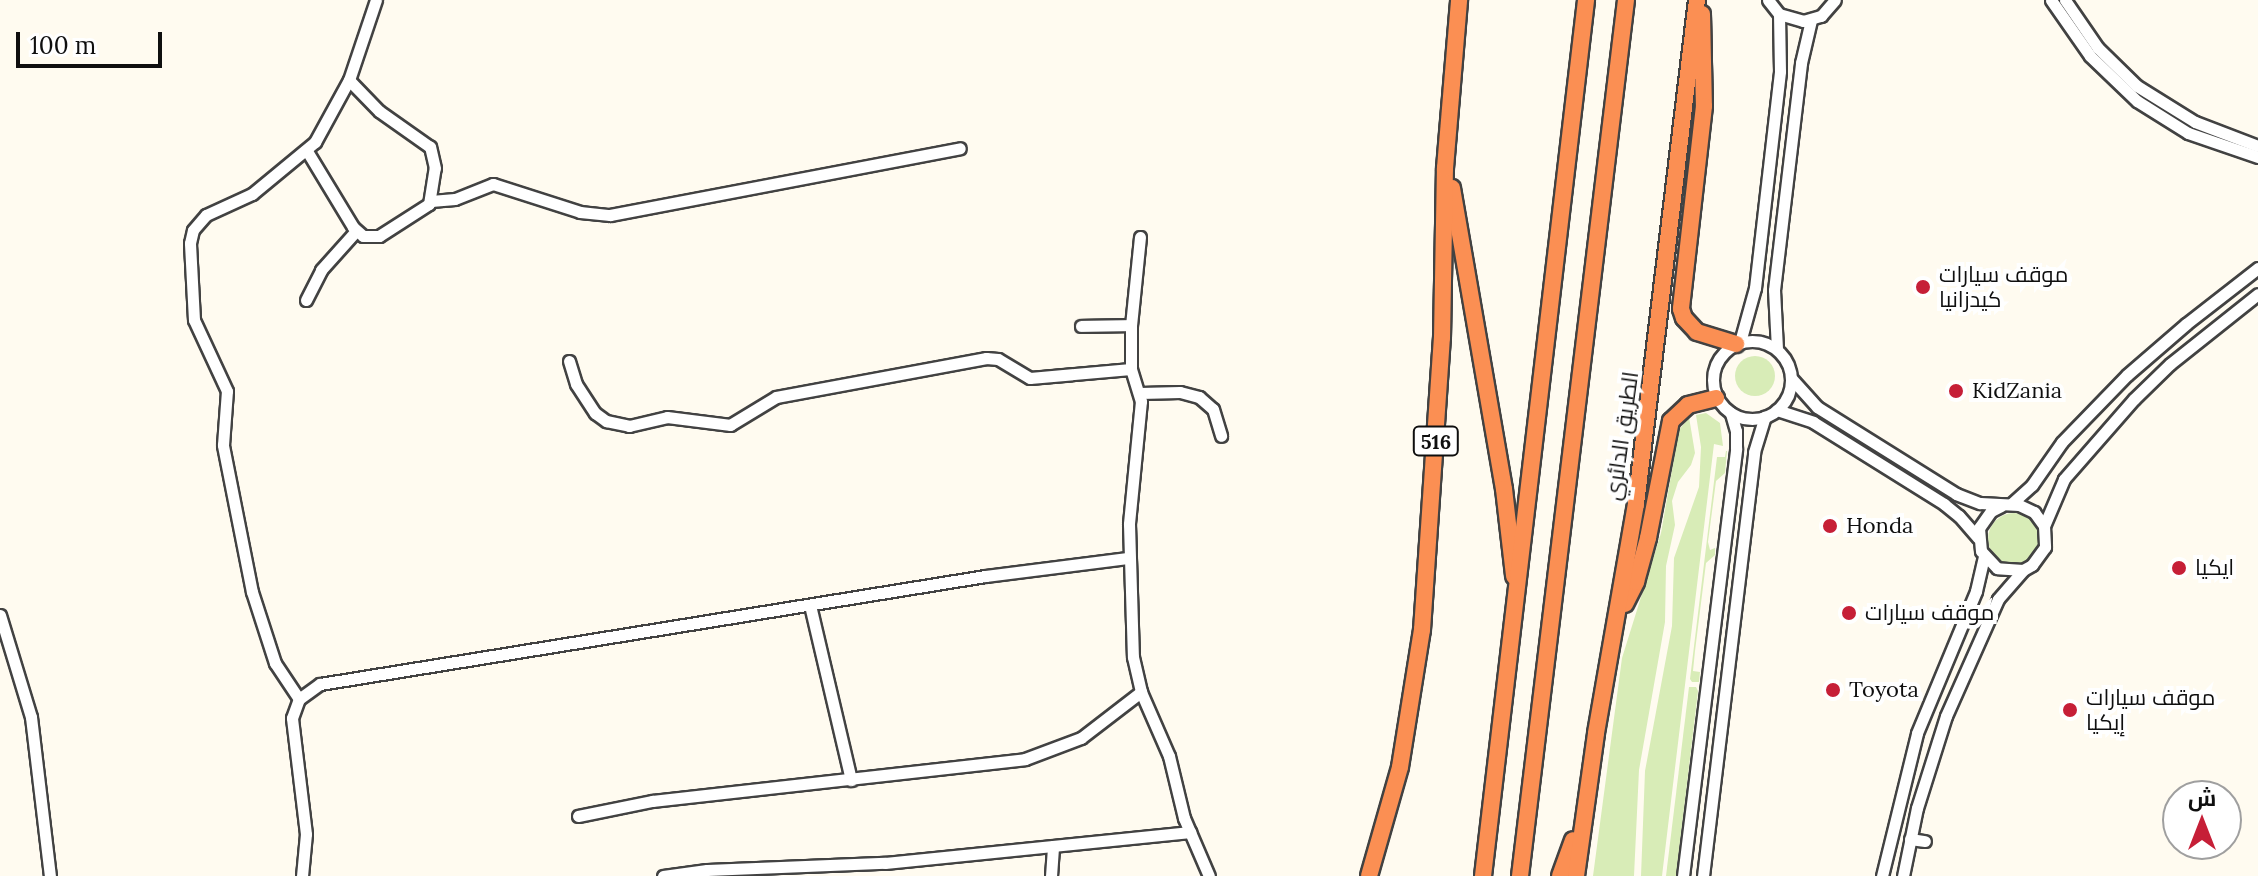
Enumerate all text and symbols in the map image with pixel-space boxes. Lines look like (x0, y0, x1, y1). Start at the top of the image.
scale bar (20, 16, 166, 66)
text: 100 m (30, 30, 96, 61)
place label: موقف سيارات كيدزانيا (1939, 261, 2068, 312)
marker: موقف سيارات كيدزانيا (1914, 278, 1932, 296)
street label: الطريق الدائري (1600, 370, 1644, 502)
place label: KidZania (1972, 378, 2062, 404)
marker: KidZania (1947, 382, 1965, 400)
road number: 516 (1412, 425, 1460, 457)
place label: Honda (1846, 513, 1913, 539)
marker: Honda (1821, 517, 1839, 535)
place label: ايكيا (2195, 555, 2234, 581)
marker: ايكيا (2170, 559, 2188, 577)
place label: موقف سيارات (1865, 600, 1994, 626)
marker: موقف سيارات (1840, 604, 1858, 622)
place label: Toyota (1849, 677, 1919, 703)
marker: Toyota (1824, 681, 1842, 699)
place label: موقف سيارات إيكيا (2086, 684, 2215, 736)
marker: موقف سيارات إيكيا (2061, 701, 2079, 719)
north arrow (2162, 780, 2242, 860)
text: ش (2188, 784, 2216, 812)

